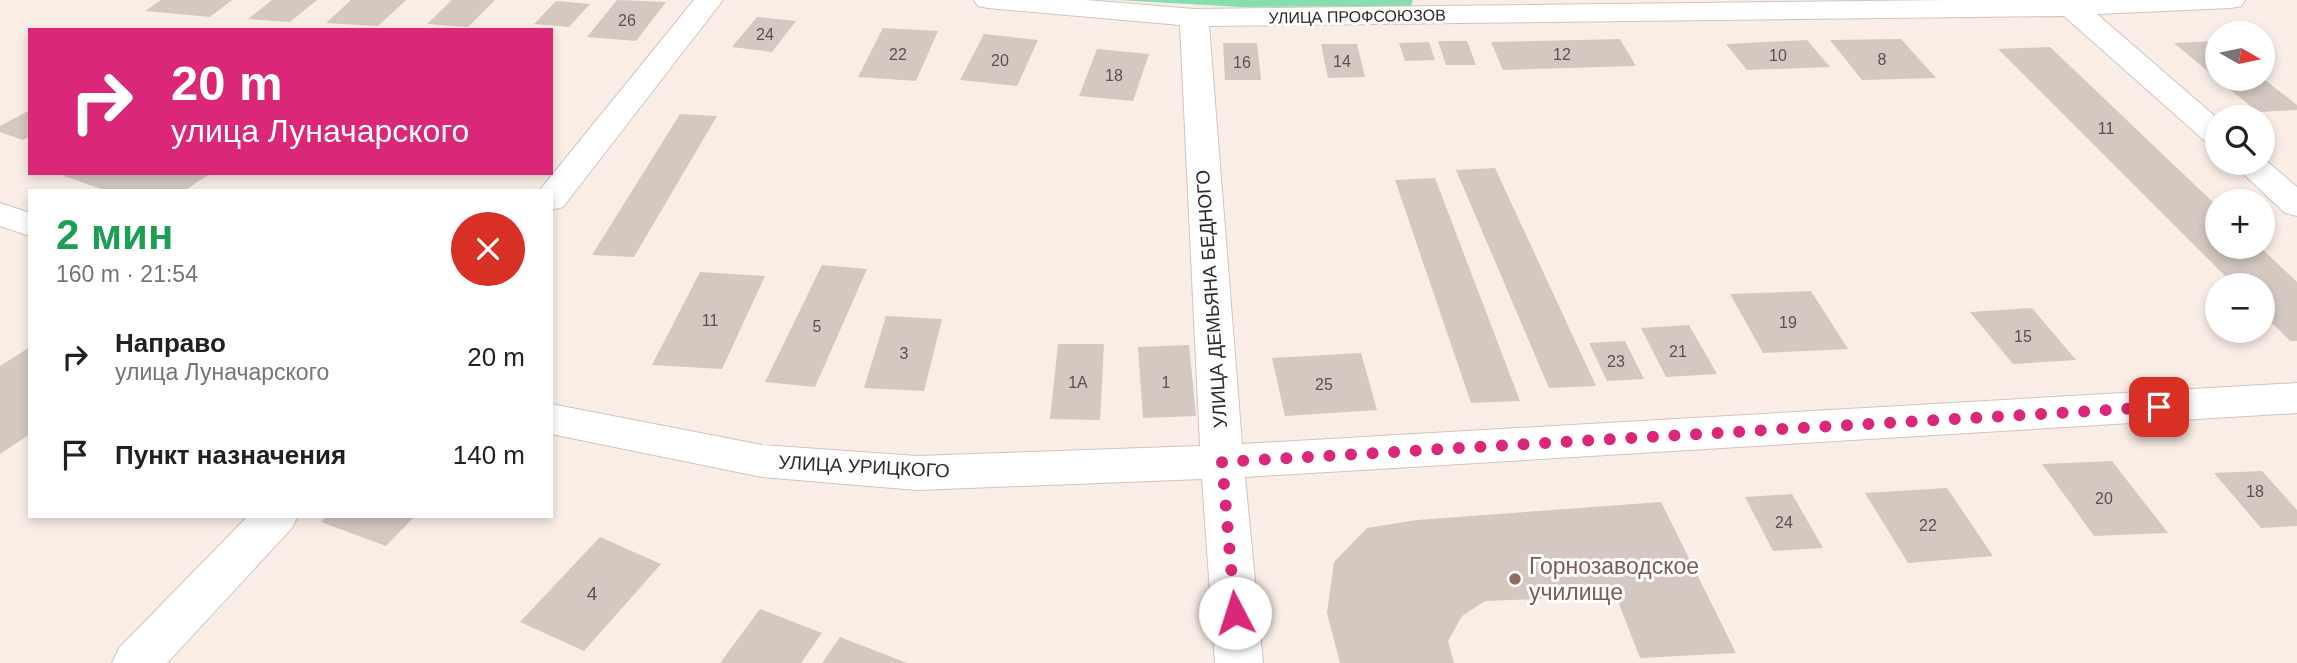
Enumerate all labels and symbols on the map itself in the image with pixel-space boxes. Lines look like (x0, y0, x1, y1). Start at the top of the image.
street label: УЛИЦА ПРОФСОЮЗОВ (1268, 6, 1446, 27)
house number: 26 (618, 12, 636, 29)
north arrow (2205, 21, 2275, 91)
house number: 24 (756, 26, 774, 43)
house number: 22 (889, 46, 907, 63)
house number: 12 (1553, 46, 1571, 63)
house number: 10 (1769, 47, 1787, 64)
house number: 8 (1878, 51, 1887, 68)
house number: 20 (991, 52, 1009, 69)
house number: 14 (1333, 53, 1351, 70)
house number: 16 (1233, 54, 1251, 71)
house number: 18 (1105, 67, 1123, 84)
house number: 11 (2098, 120, 2114, 137)
street label: УЛИЦА ДЕМЬЯНА БЕДНОГО (1192, 169, 1231, 429)
house number: 11 (702, 312, 718, 329)
house number: 19 (1779, 314, 1797, 331)
house number: 5 (813, 318, 822, 335)
house number: 15 (2014, 328, 2032, 345)
house number: 21 (1669, 343, 1687, 360)
house number: 3 (900, 345, 909, 362)
house number: 23 (1607, 353, 1625, 370)
house number: 1А (1068, 374, 1088, 391)
house number: 1 (1162, 374, 1171, 391)
house number: 25 (1315, 376, 1333, 393)
pin (2129, 377, 2189, 437)
street label: УЛИЦА УРИЦКОГО (778, 452, 950, 481)
house number: 18 (2246, 483, 2264, 500)
house number: 20 (2095, 490, 2113, 507)
house number: 24 (1775, 514, 1793, 531)
house number: 22 (1919, 517, 1937, 534)
place label: Горнозаводское училище (1529, 553, 1699, 605)
marker: Горнозаводское училище (1507, 571, 1523, 587)
position arrow (1198, 576, 1272, 650)
house number: 4 (587, 583, 598, 604)

